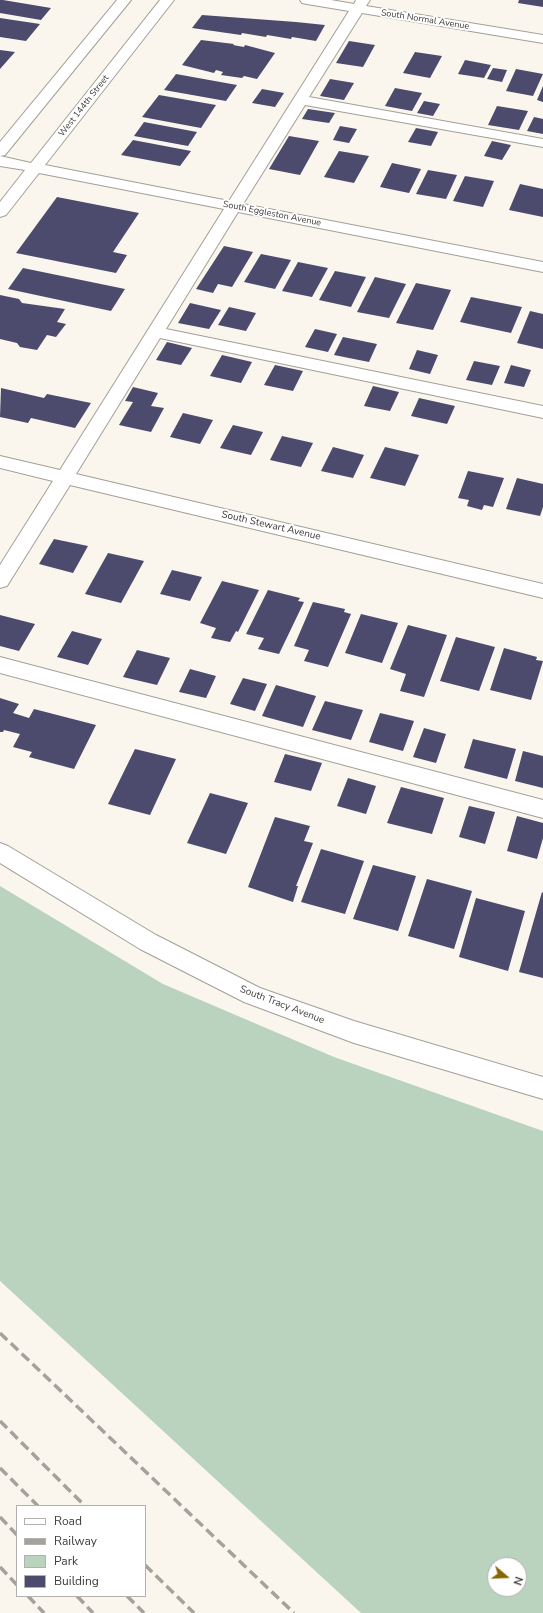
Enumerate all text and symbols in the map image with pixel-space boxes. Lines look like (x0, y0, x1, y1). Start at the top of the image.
street label: South Normal Avenue (380, 8, 470, 32)
street label: West 144th Street (57, 73, 111, 139)
street label: South Eggleston Avenue (222, 199, 322, 229)
street label: South Stewart Avenue (220, 509, 322, 543)
street label: South Tracy Avenue (238, 983, 326, 1027)
legend (16, 1505, 146, 1597)
text: Road (54, 1513, 82, 1529)
text: Railway (54, 1533, 97, 1549)
text: Park (54, 1553, 78, 1569)
north arrow (487, 1557, 527, 1597)
text: Building (54, 1573, 99, 1589)
text: N (509, 1574, 526, 1587)

